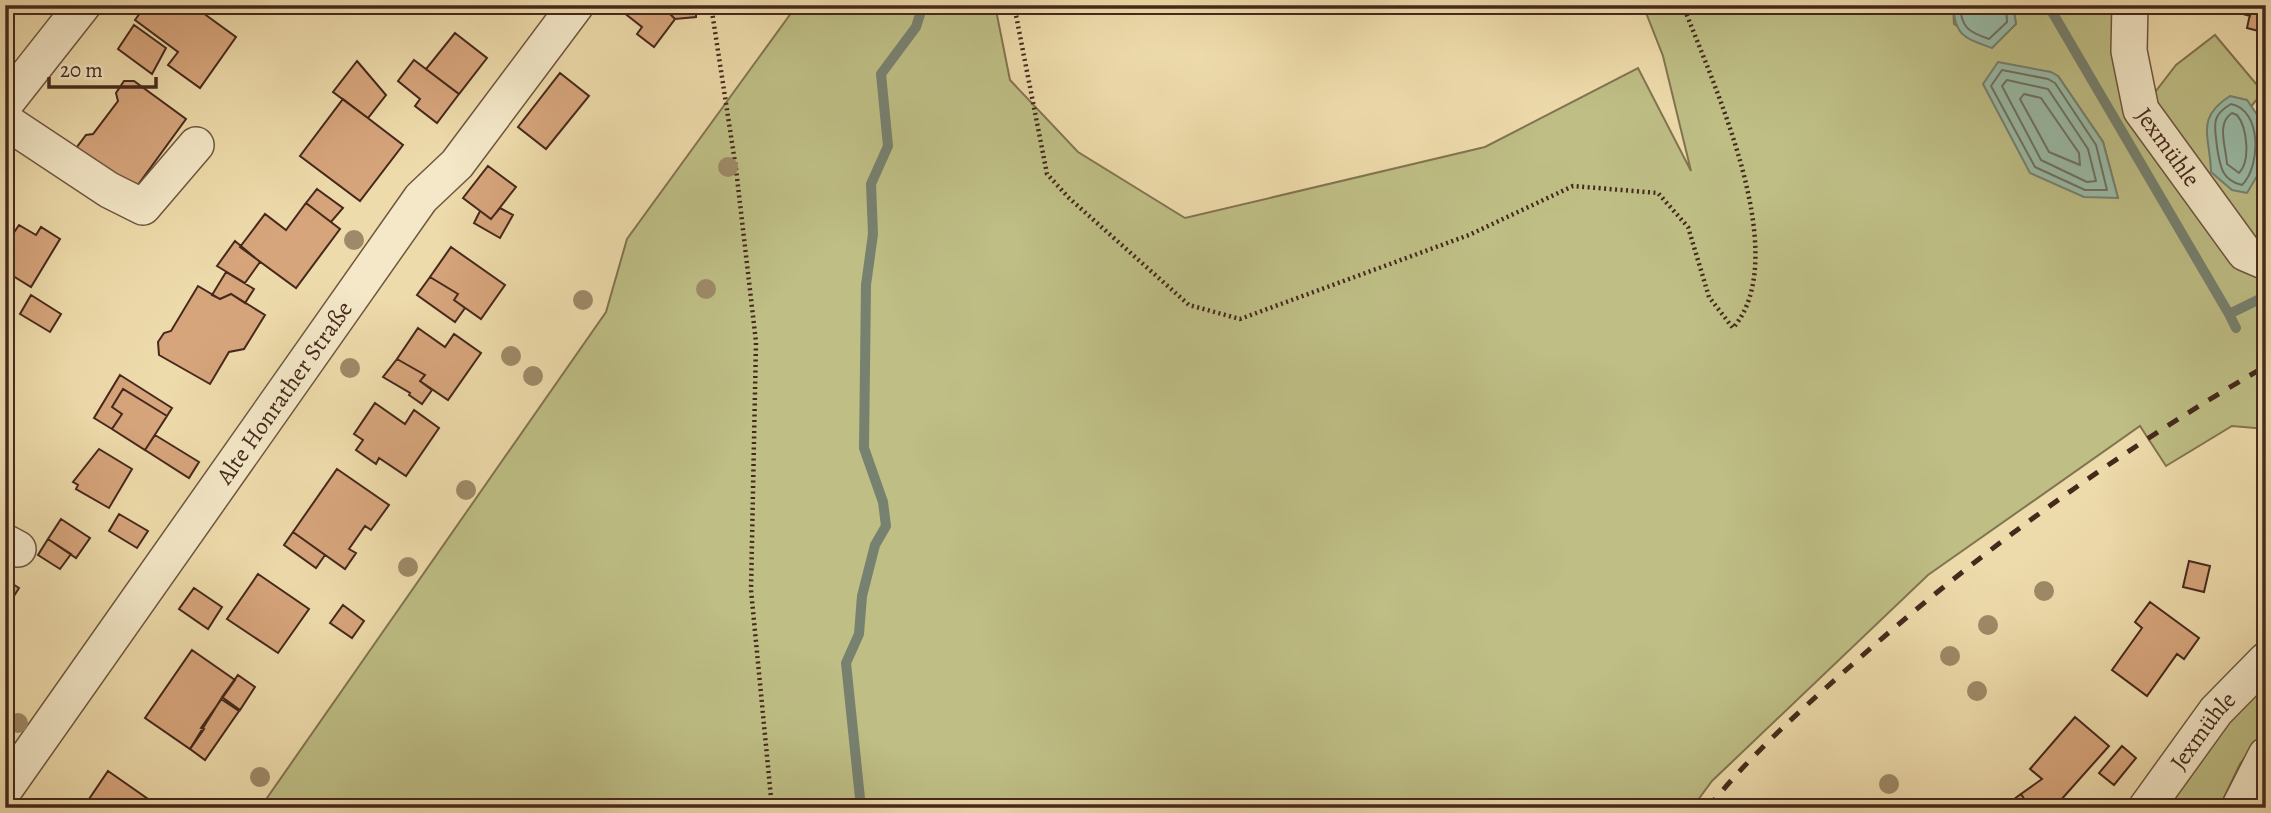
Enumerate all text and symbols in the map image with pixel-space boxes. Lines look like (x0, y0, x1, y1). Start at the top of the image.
scale bar (49, 46, 156, 90)
text: 20 m (60, 56, 103, 84)
street label: Jexmühle (2128, 101, 2208, 193)
street label: Alte Honrather Straße (208, 294, 360, 491)
street label: Jexmühle (2163, 684, 2243, 776)

